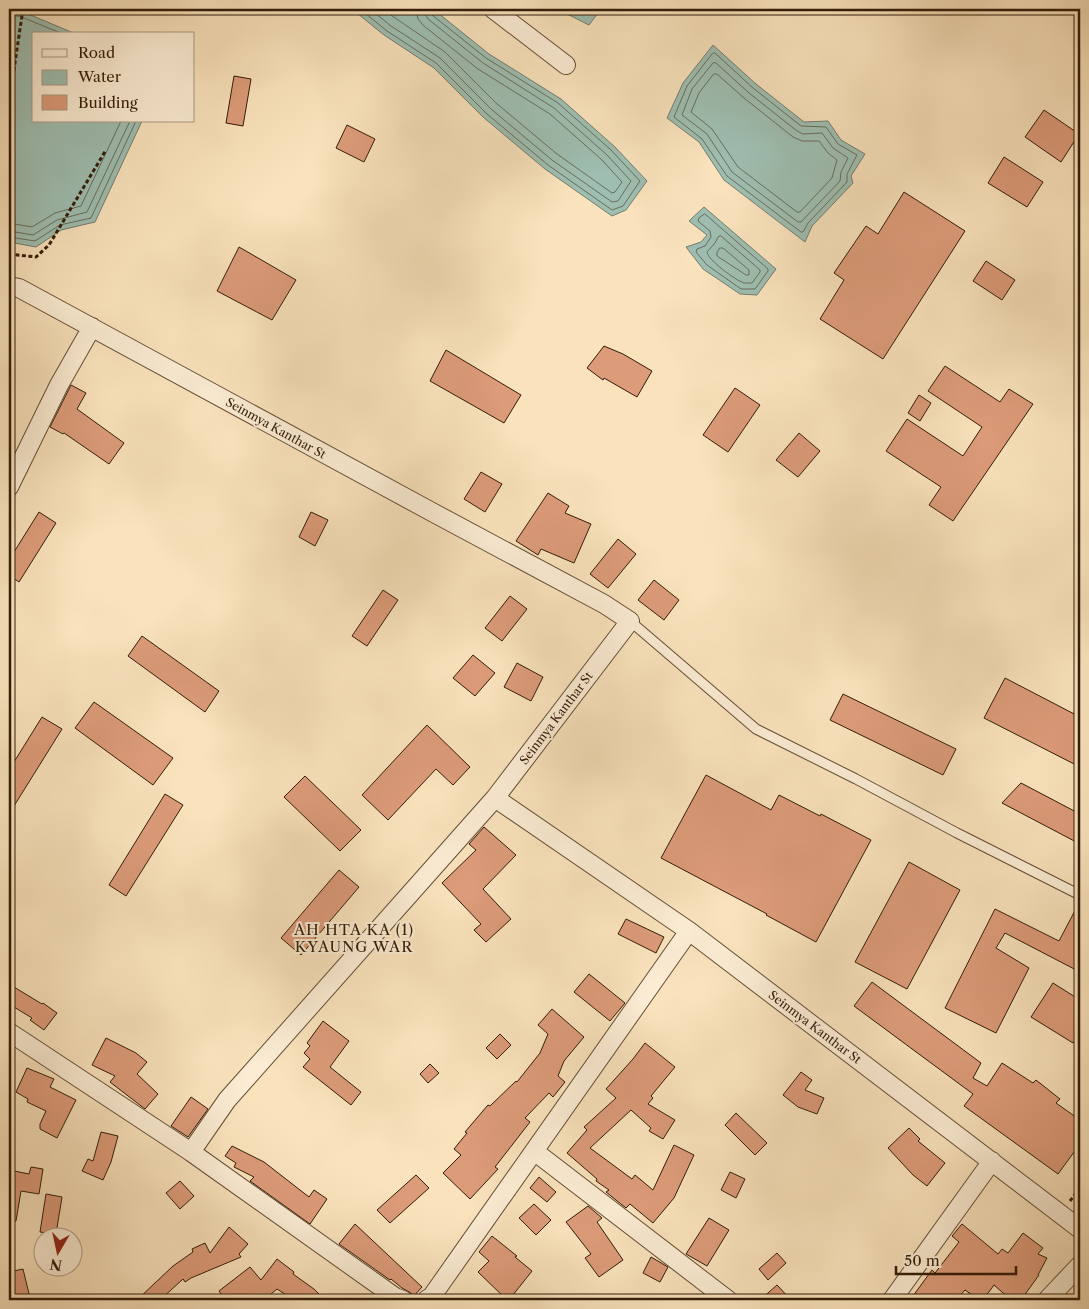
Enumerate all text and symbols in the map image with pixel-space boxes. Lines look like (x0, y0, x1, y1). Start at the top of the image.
legend (32, 32, 195, 122)
text: Road (78, 43, 115, 62)
text: Water (77, 67, 122, 86)
text: Building (78, 93, 138, 112)
street label: Seinmya Kanthar St (223, 394, 329, 462)
street label: Seinmya Kanthar St (516, 668, 596, 767)
district label: AH HTA KA (1) KYAUNG WAR (293, 920, 414, 956)
street label: Seinmya Kanthar St (766, 987, 865, 1067)
north arrow (32, 1226, 82, 1276)
scale bar (896, 1244, 1016, 1276)
text: 50 m (904, 1251, 940, 1270)
text: N (49, 1255, 63, 1275)

